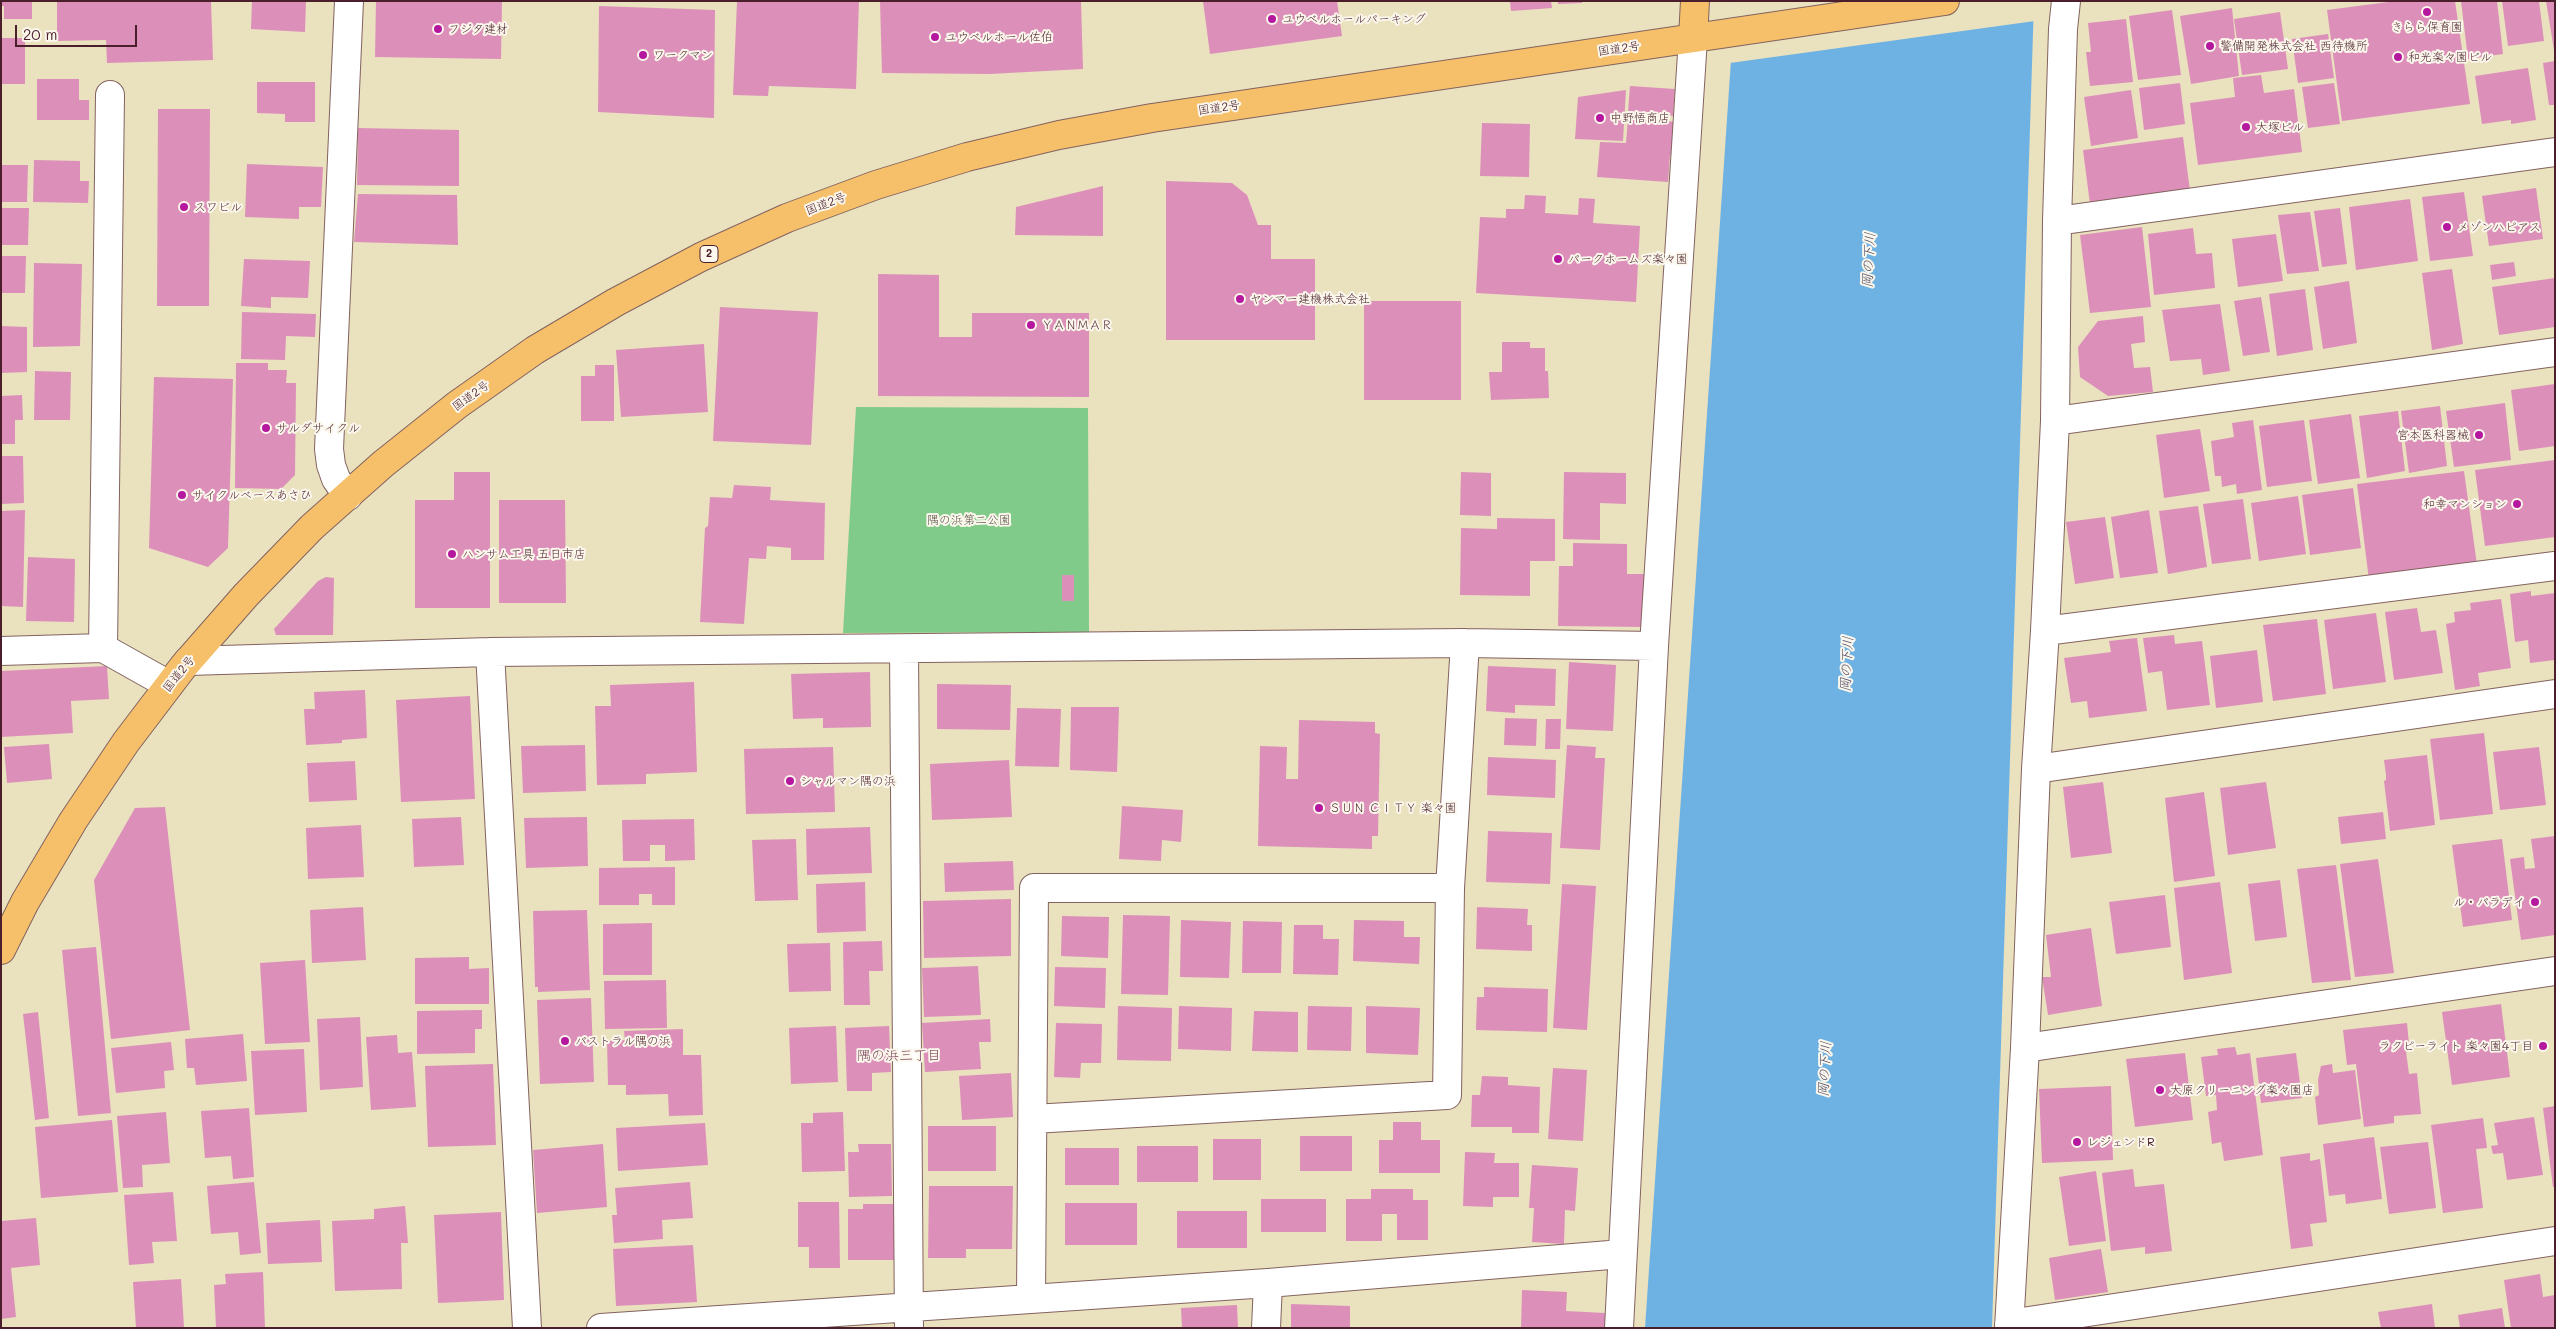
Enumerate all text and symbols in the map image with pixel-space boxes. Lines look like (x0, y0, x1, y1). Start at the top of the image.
marker: きらら保育園 (2421, 6, 2433, 18)
place label: ユウベルホールパーキング (1282, 12, 1426, 26)
marker: ユウベルホールパーキング (1266, 13, 1278, 25)
scale bar (18, 15, 140, 47)
place label: きらら保育園 (2391, 20, 2463, 34)
place label: フジタ建材 (448, 22, 508, 36)
marker: フジタ建材 (432, 23, 444, 35)
text: 20 m (23, 24, 57, 44)
place label: ユウベルホール佐伯 (945, 30, 1053, 44)
marker: ユウベルホール佐伯 (929, 31, 941, 43)
street label: 国道2号 (1597, 39, 1641, 59)
place label: 警備開発株式会社 西待機所 (2220, 39, 2368, 53)
marker: 警備開発株式会社 西待機所 (2204, 40, 2216, 52)
place label: ワークマン (653, 48, 713, 62)
marker: ワークマン (637, 49, 649, 61)
place label: 和光楽々園ビル (2408, 50, 2492, 64)
marker: 和光楽々園ビル (2392, 51, 2404, 63)
street label: 国道2号 (1197, 98, 1241, 118)
place label: 中野悟商店 (1610, 111, 1670, 125)
marker: 中野悟商店 (1594, 112, 1606, 124)
place label: 大塚ビル (2256, 120, 2304, 134)
marker: 大塚ビル (2240, 121, 2252, 133)
street label: 国道2号 (803, 190, 849, 218)
place label: スワビル (194, 200, 242, 214)
marker: スワビル (178, 201, 190, 213)
place label: メゾンハピアス (2457, 220, 2541, 234)
marker: メゾンハピアス (2441, 221, 2453, 233)
water label: 岡の下川 (1859, 232, 1879, 288)
road number: 2 (700, 245, 718, 262)
place label: パークホームズ楽々園 (1568, 252, 1688, 266)
marker: パークホームズ楽々園 (1552, 253, 1564, 265)
place label: ヤンマー建機株式会社 (1250, 292, 1370, 306)
marker: ヤンマー建機株式会社 (1234, 293, 1246, 305)
place label: ＹＡＮＭＡＲ (1041, 318, 1113, 332)
marker: ＹＡＮＭＡＲ (1025, 319, 1037, 331)
street label: 国道2号 (450, 378, 492, 414)
place label: サルダサイクル (276, 421, 360, 435)
marker: サルダサイクル (260, 422, 272, 434)
place label: 宮本医科器械 (2397, 428, 2469, 442)
marker: 宮本医科器械 (2473, 429, 2485, 441)
place label: サイクルベースあさひ (192, 488, 312, 502)
marker: サイクルベースあさひ (176, 489, 188, 501)
place label: 和幸マンション (2423, 497, 2507, 511)
marker: 和幸マンション (2511, 498, 2523, 510)
park label: 隅の浜第二公園 (927, 513, 1011, 527)
place label: ハンサム工具 五日市店 (462, 547, 586, 561)
marker: ハンサム工具 五日市店 (446, 548, 458, 560)
water label: 岡の下川 (1837, 636, 1857, 692)
street label: 国道2号 (160, 653, 198, 695)
place label: シャルマン隅の浜 (800, 774, 896, 788)
marker: シャルマン隅の浜 (784, 775, 796, 787)
place label: ＳＵＮ ＣＩＴＹ 楽々園 (1329, 801, 1457, 815)
marker: ＳＵＮ ＣＩＴＹ 楽々園 (1313, 802, 1325, 814)
place label: ル・パラデイ (2453, 895, 2525, 909)
marker: ル・パラデイ (2529, 896, 2541, 908)
place label: パストラル隅の浜 (575, 1034, 671, 1048)
marker: パストラル隅の浜 (559, 1035, 571, 1047)
place label: ラクピーライト 楽々園4丁目 (2379, 1039, 2533, 1053)
marker: ラクピーライト 楽々園4丁目 (2537, 1040, 2549, 1052)
water label: 岡の下川 (1815, 1041, 1835, 1097)
district label: 隅の浜三丁目 (857, 1048, 941, 1064)
place label: 大原クリーニング楽々園店 (2170, 1083, 2314, 1097)
marker: 大原クリーニング楽々園店 (2154, 1084, 2166, 1096)
place label: レジェンドR (2087, 1135, 2155, 1149)
marker: レジェンドR (2071, 1136, 2083, 1148)

